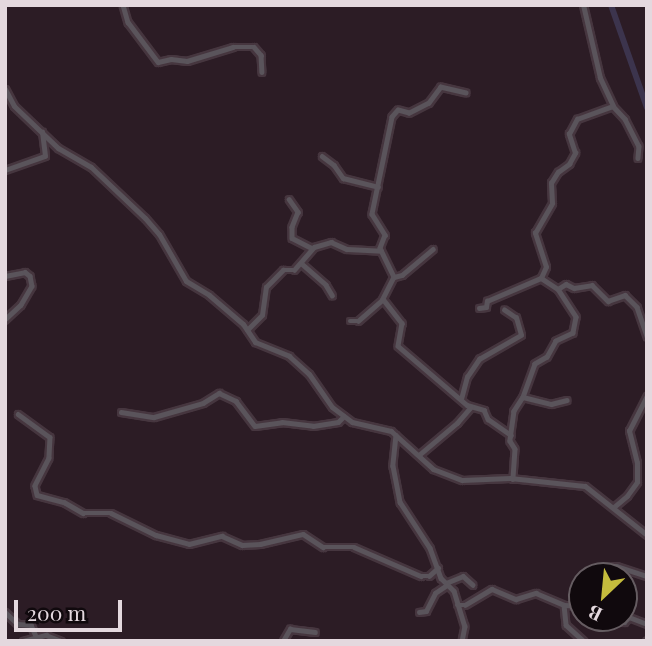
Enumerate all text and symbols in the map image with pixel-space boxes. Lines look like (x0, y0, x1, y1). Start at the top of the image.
north arrow (568, 562, 638, 632)
scale bar (18, 586, 126, 630)
text: 200 m (27, 598, 86, 626)
text: B (583, 600, 606, 629)

